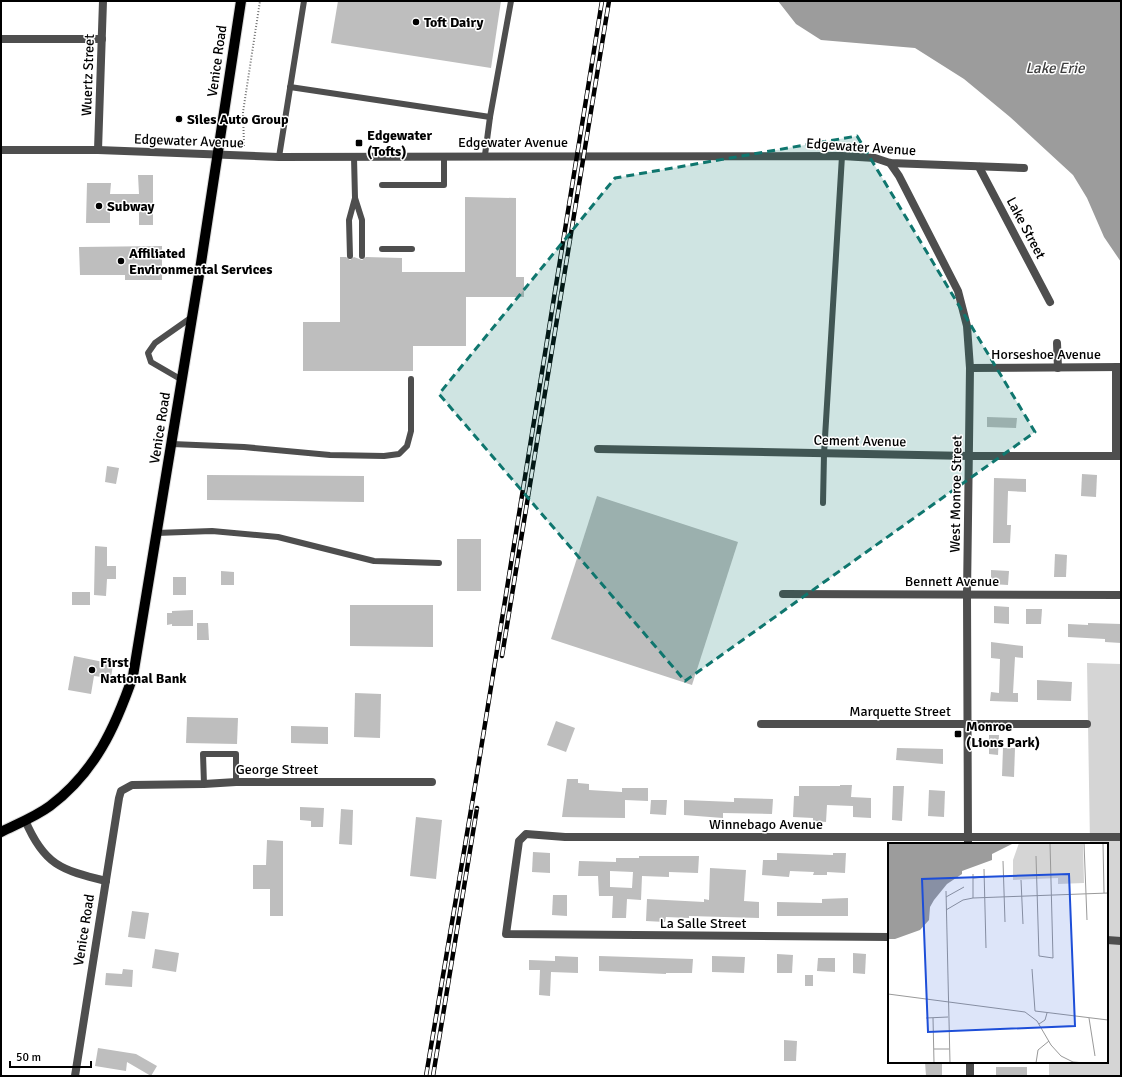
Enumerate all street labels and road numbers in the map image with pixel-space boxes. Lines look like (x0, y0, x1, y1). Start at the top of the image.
street label: Venice Road (204, 24, 230, 98)
street label: Wuertz Street (78, 33, 98, 116)
street label: Edgewater Avenue (134, 131, 244, 151)
street label: Edgewater Avenue (458, 134, 568, 151)
street label: Edgewater Avenue (805, 135, 917, 159)
street label: Lake Street (1003, 194, 1049, 262)
street label: Horseshoe Avenue (991, 346, 1101, 363)
street label: Venice Road (146, 391, 174, 465)
street label: Cement Avenue (813, 432, 907, 450)
street label: West Monroe Street (946, 435, 966, 553)
street label: Bennett Avenue (905, 573, 999, 590)
street label: Marquette Street (849, 703, 951, 720)
street label: George Street (236, 761, 318, 778)
street label: Winnebago Avenue (709, 816, 823, 833)
street label: Venice Road (70, 893, 98, 967)
street label: La Salle Street (660, 915, 746, 932)

